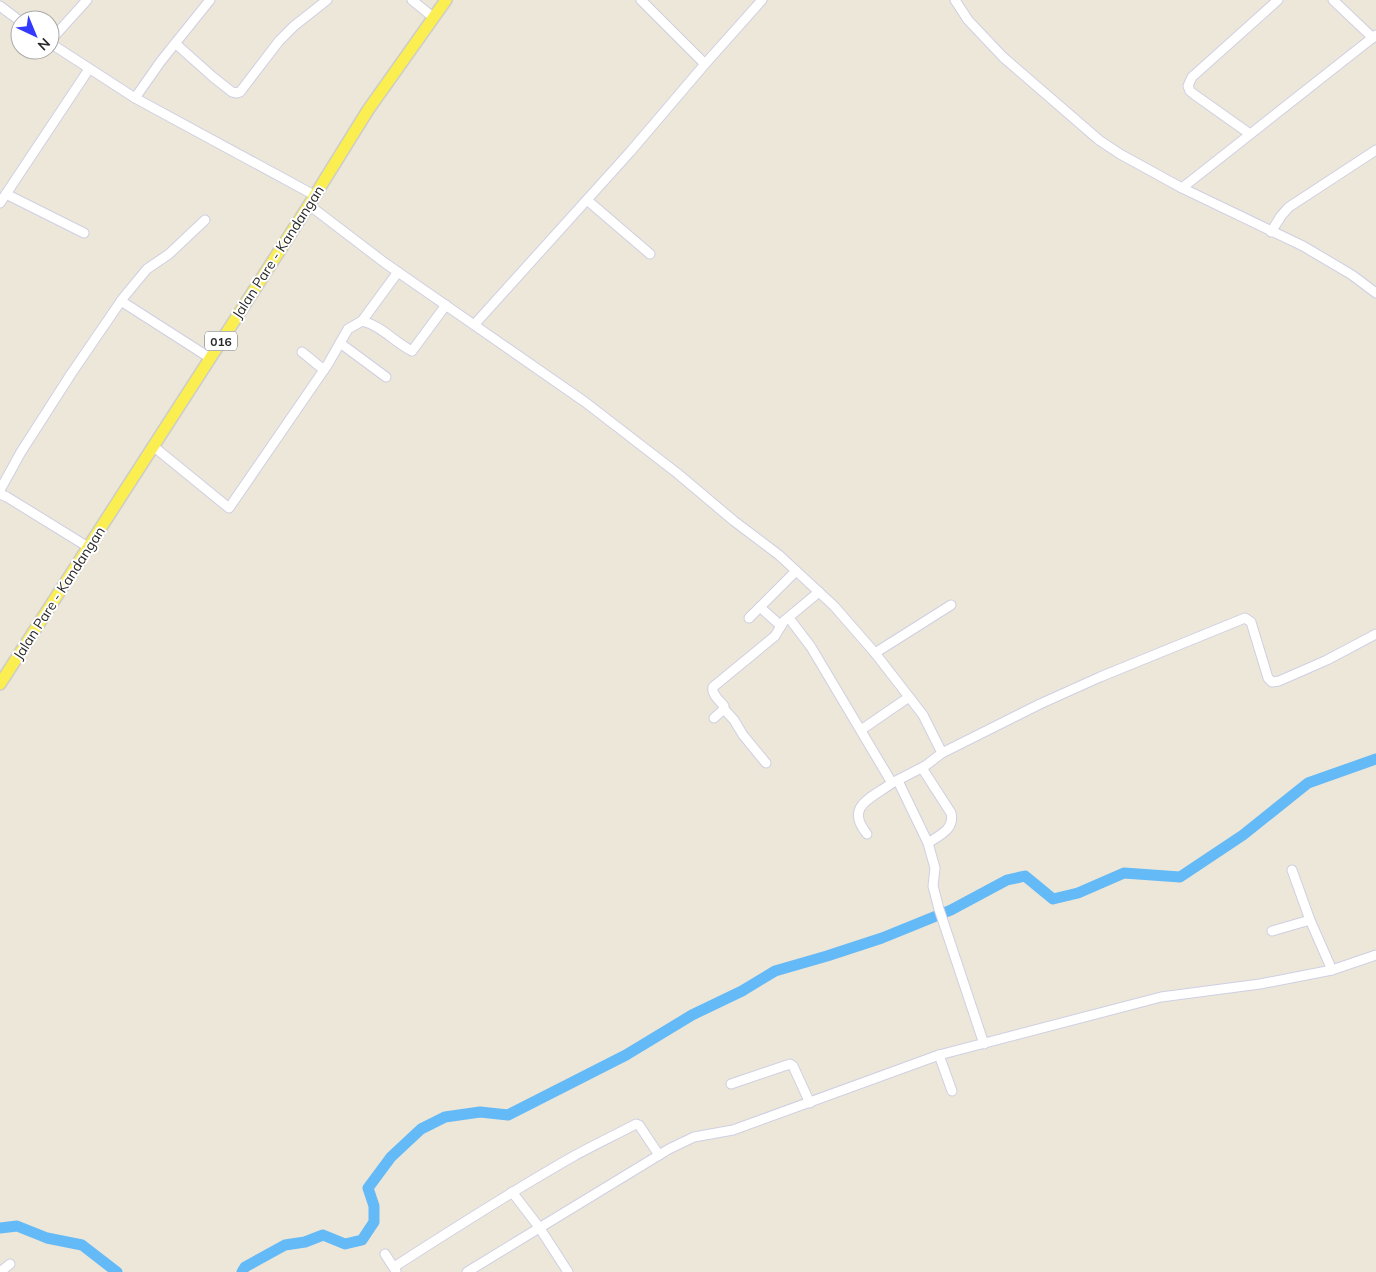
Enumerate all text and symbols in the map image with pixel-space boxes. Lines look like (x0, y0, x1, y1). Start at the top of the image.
north arrow (10, 10, 60, 60)
text: N (34, 34, 54, 54)
street label: Jalan Pare - Kandangan (228, 182, 328, 322)
road number: 016 (205, 332, 237, 351)
street label: Jalan Pare - Kandangan (9, 523, 109, 663)

